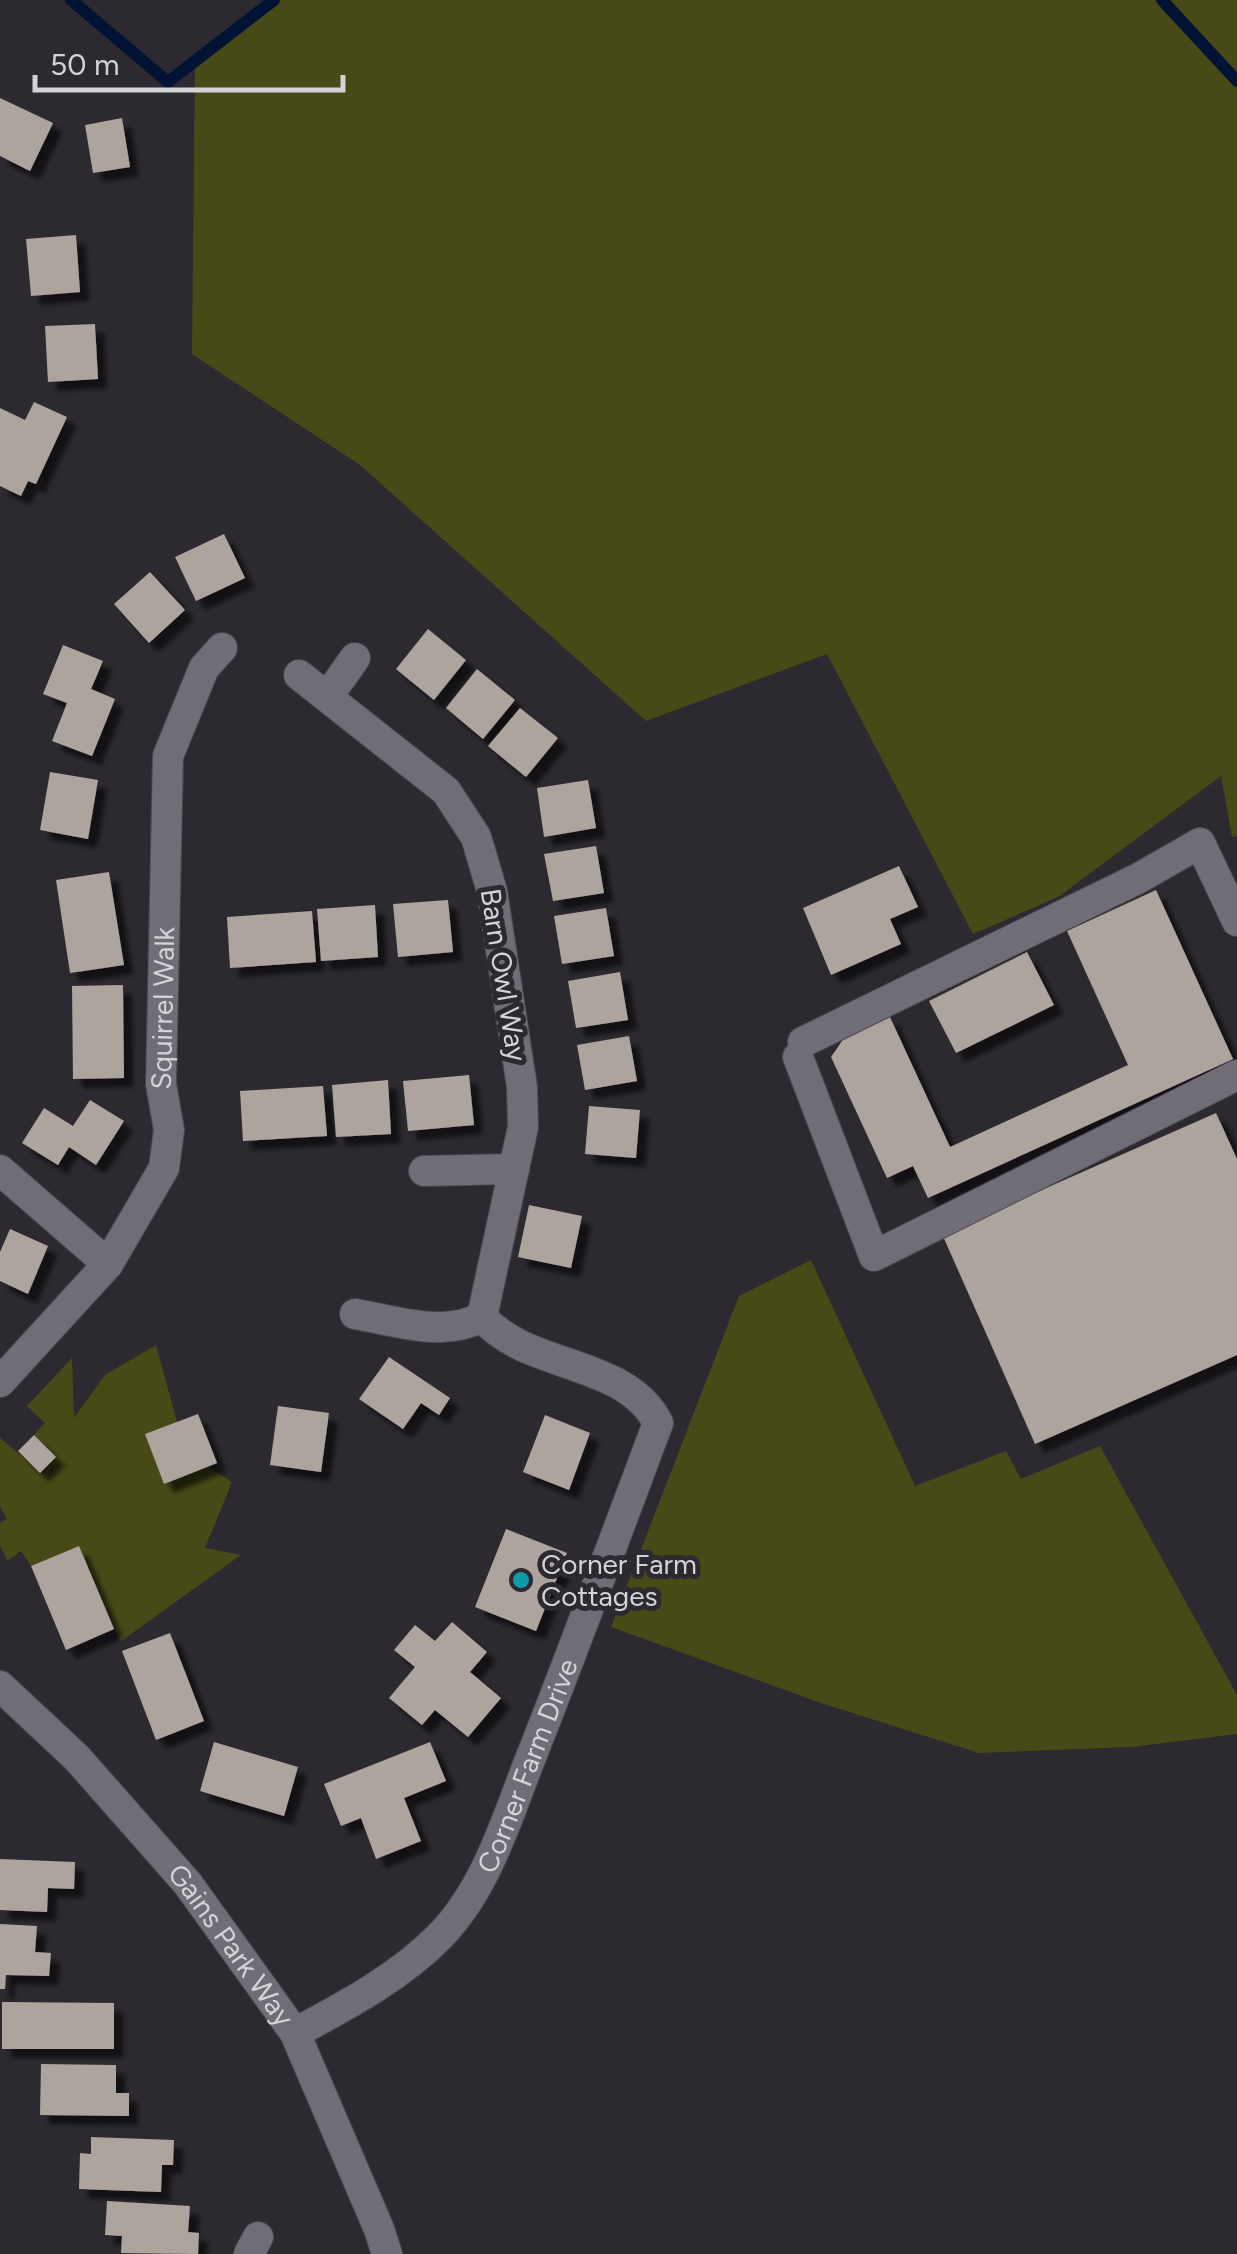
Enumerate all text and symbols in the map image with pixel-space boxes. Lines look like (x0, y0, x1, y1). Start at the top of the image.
scale bar (35, 30, 342, 92)
text: 50 m (50, 46, 119, 83)
street label: Barn Owl Way (474, 886, 534, 1064)
street label: Squirrel Walk (144, 926, 181, 1090)
place label: Corner Farm Cottages (541, 1547, 697, 1613)
marker: Corner Farm Cottages (510, 1569, 532, 1591)
street label: Corner Farm Drive (469, 1654, 585, 1878)
street label: Gains Park Way (161, 1857, 302, 2033)

